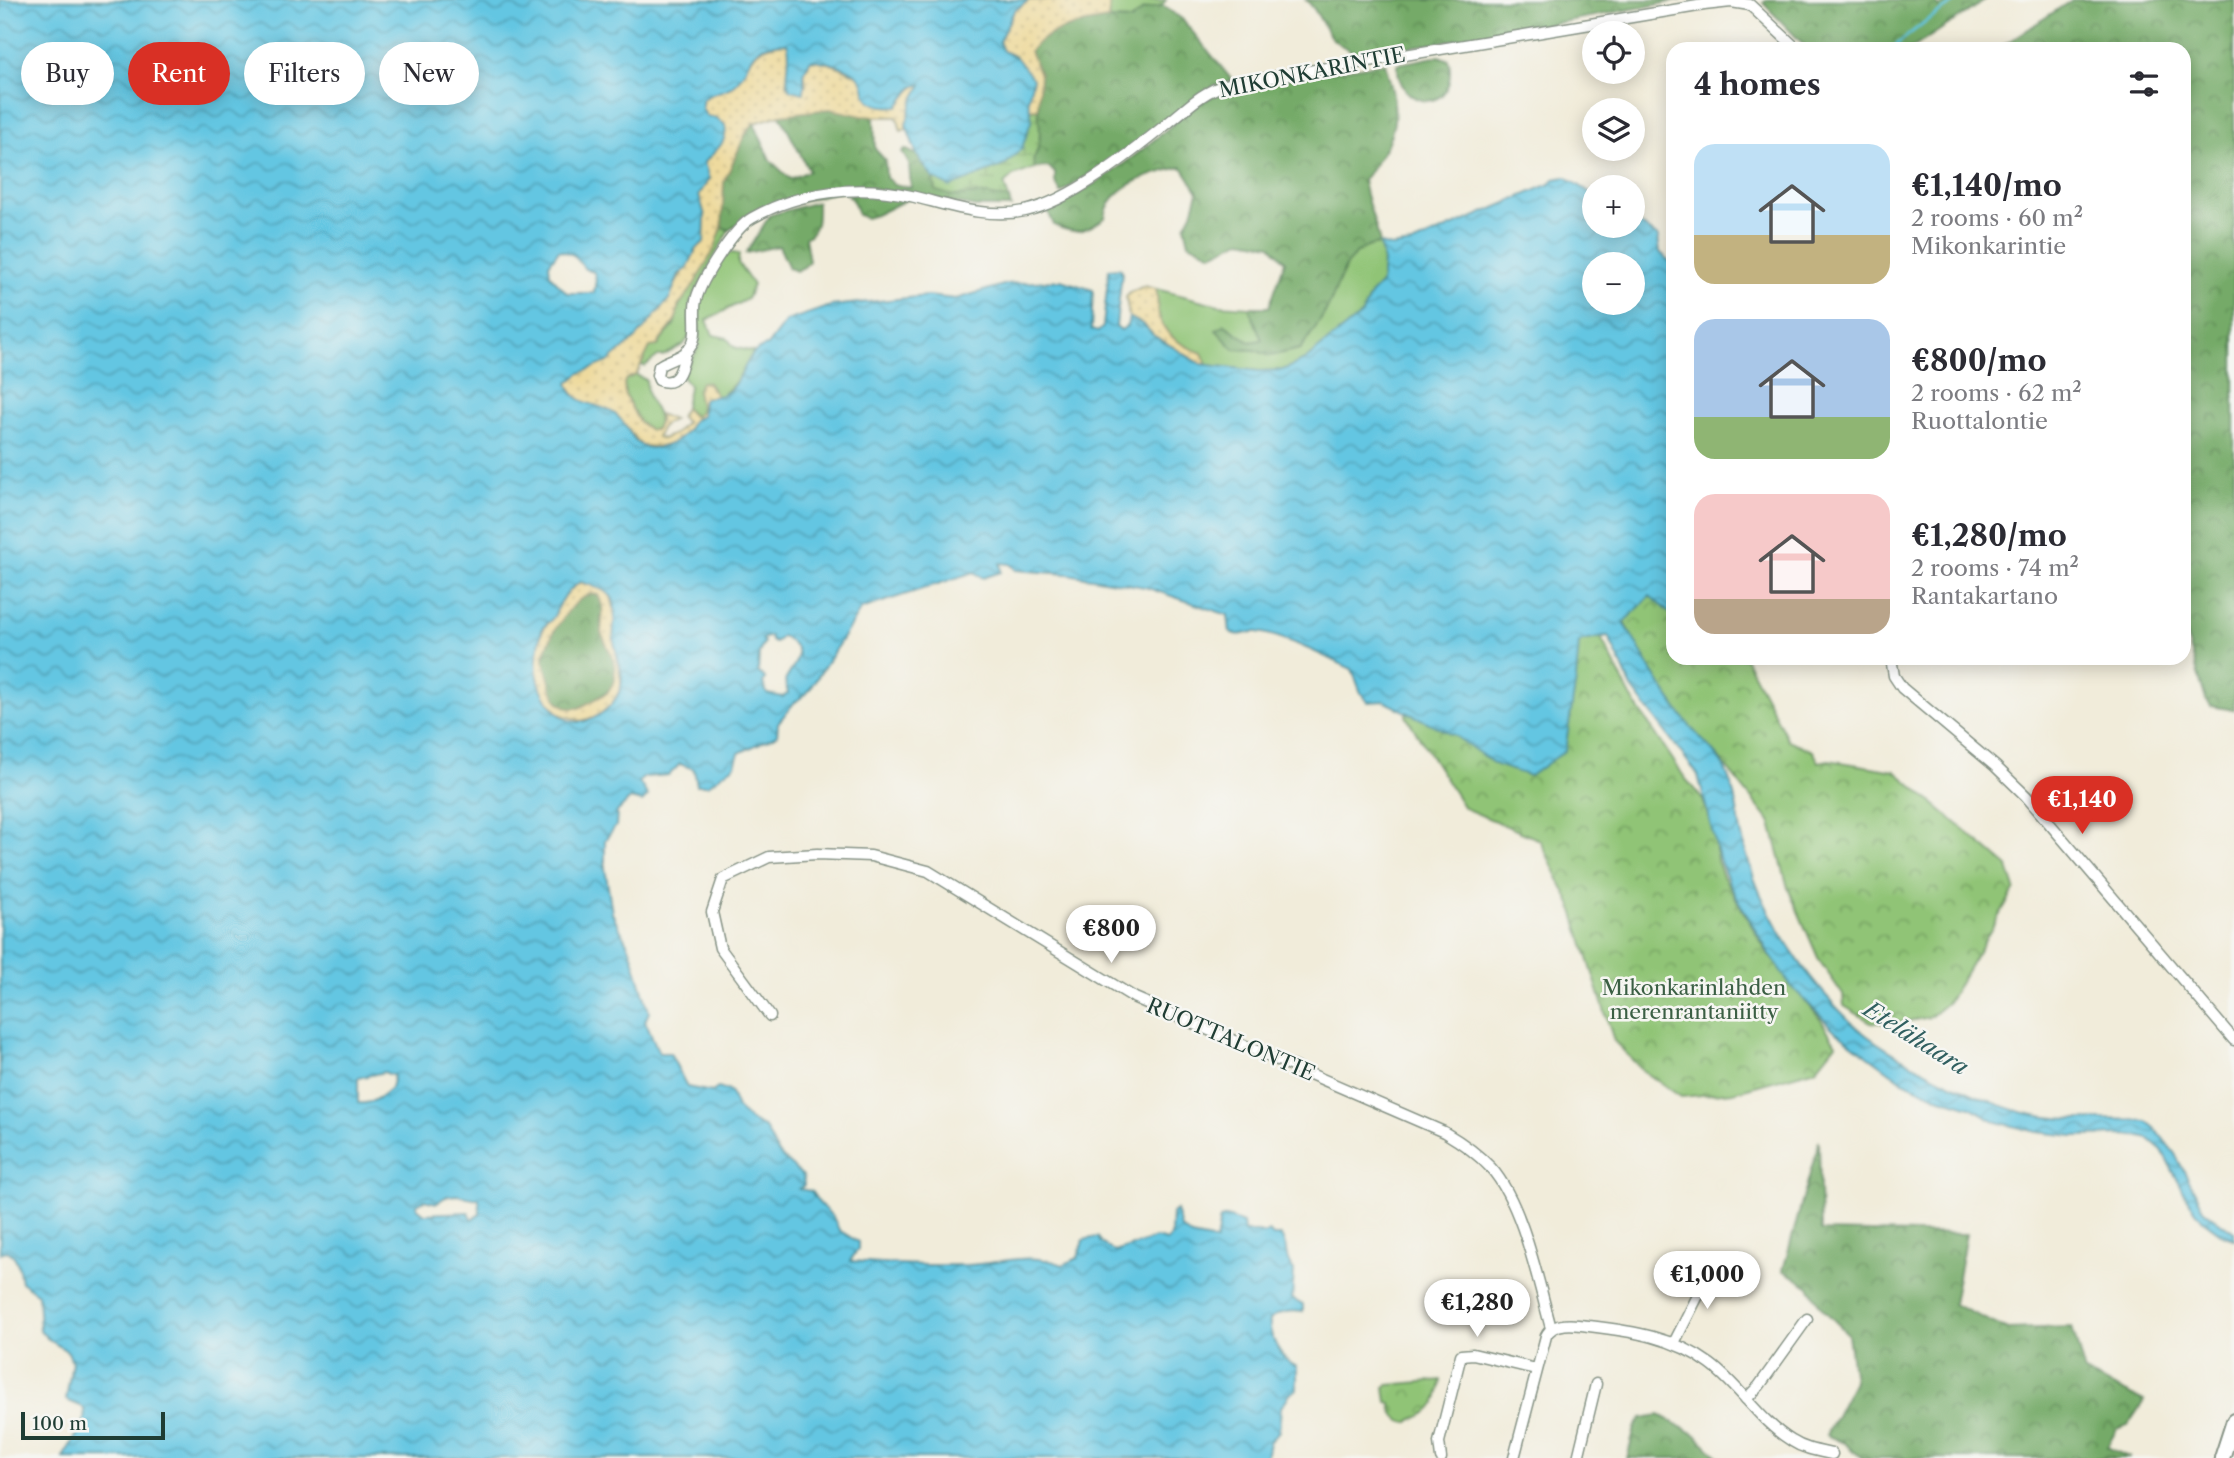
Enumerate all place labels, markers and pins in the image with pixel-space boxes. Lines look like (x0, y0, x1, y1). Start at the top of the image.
pin: €1,140 (2025, 776, 2139, 836)
pin: €800 (1070, 906, 1152, 965)
pin: €1,000 (1650, 1252, 1764, 1311)
pin: €1,280 (1420, 1280, 1534, 1339)

